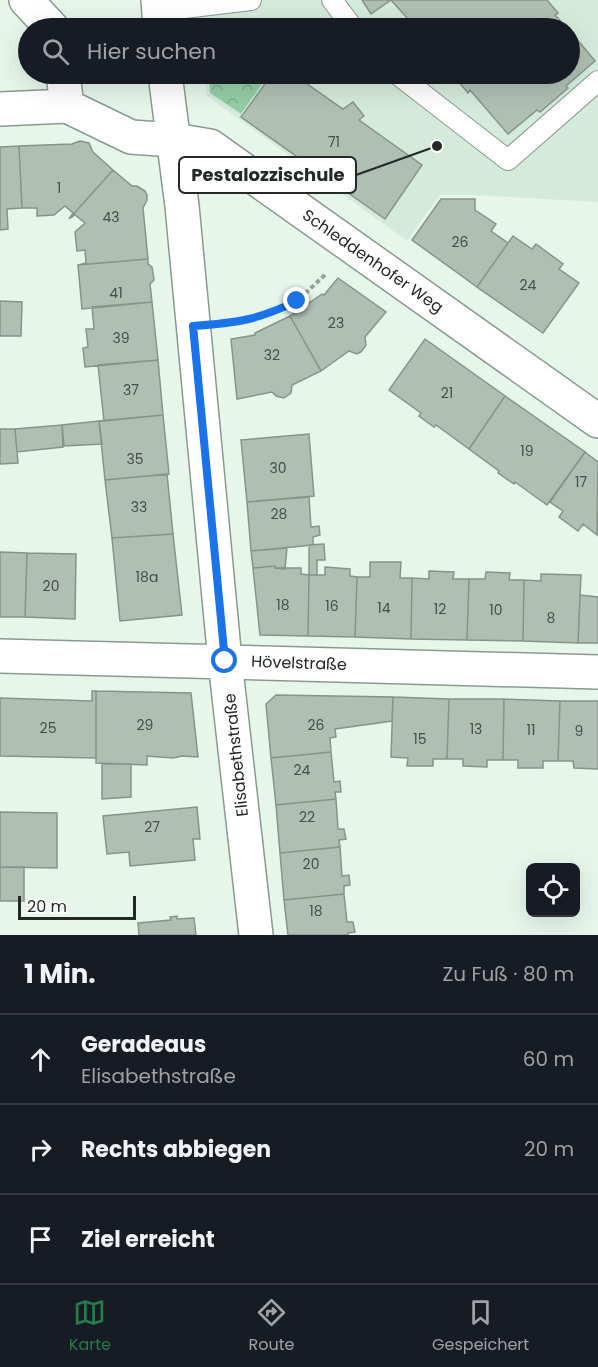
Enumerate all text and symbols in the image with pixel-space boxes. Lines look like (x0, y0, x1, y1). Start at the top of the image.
search box (18, 18, 580, 84)
icon: search (39, 35, 72, 68)
text: Hier suchen (87, 36, 216, 67)
house number: 71 (328, 132, 340, 152)
callout: Pestalozzischule (179, 157, 356, 193)
text: Pestalozzischule (191, 162, 345, 187)
house number: 1 (57, 178, 61, 198)
street label: Schleddenhofer Weg (298, 204, 448, 318)
house number: 43 (102, 207, 120, 227)
house number: 26 (452, 232, 469, 252)
house number: 24 (520, 275, 537, 295)
house number: 41 (109, 283, 123, 303)
route end (283, 287, 309, 313)
house number: 23 (328, 313, 344, 333)
house number: 39 (112, 328, 130, 348)
house number: 32 (264, 345, 280, 365)
house number: 37 (123, 380, 139, 400)
house number: 21 (441, 383, 453, 403)
house number: 19 (520, 441, 534, 461)
house number: 35 (126, 449, 144, 469)
house number: 30 (269, 458, 287, 478)
house number: 17 (575, 472, 587, 492)
house number: 33 (131, 497, 147, 517)
house number: 28 (271, 504, 288, 524)
house number: 18a (136, 567, 158, 587)
house number: 20 (43, 576, 59, 596)
house number: 18 (276, 595, 290, 615)
house number: 16 (325, 596, 339, 616)
house number: 14 (377, 598, 391, 618)
house number: 12 (434, 599, 446, 619)
house number: 10 (489, 600, 503, 620)
house number: 8 (547, 608, 556, 628)
route start (211, 647, 237, 673)
street label: Hövelstraße (251, 650, 347, 676)
street label: Elisabethstraße (218, 692, 254, 818)
house number: 29 (137, 715, 153, 735)
house number: 26 (308, 715, 325, 735)
house number: 25 (40, 718, 56, 738)
house number: 13 (470, 719, 482, 739)
house number: 11 (527, 720, 535, 740)
house number: 9 (575, 721, 583, 741)
house number: 15 (413, 729, 427, 749)
house number: 24 (294, 760, 311, 780)
house number: 22 (299, 807, 315, 827)
house number: 27 (144, 817, 160, 837)
house number: 20 (303, 854, 319, 874)
map controls (526, 863, 580, 917)
button: locate (526, 863, 580, 917)
scale bar (18, 893, 136, 920)
text: 20 m (27, 895, 67, 918)
house number: 18 (309, 901, 323, 921)
text: 1 Min. (24, 956, 96, 992)
text: Zu Fuß · 80 m (443, 960, 574, 988)
text: Geradeaus (81, 1029, 206, 1060)
icon: ahead (24, 1043, 57, 1076)
text: 60 m (523, 1045, 574, 1073)
text: Elisabethstraße (81, 1062, 236, 1090)
icon: right (24, 1133, 57, 1166)
text: Rechts abbiegen (81, 1134, 271, 1165)
text: 20 m (524, 1135, 574, 1163)
icon: arrive (24, 1223, 57, 1256)
text: Ziel erreicht (81, 1224, 215, 1255)
tab: Karte (69, 1296, 111, 1357)
tab: Route (249, 1296, 294, 1357)
tab: Gespeichert (432, 1296, 529, 1357)

